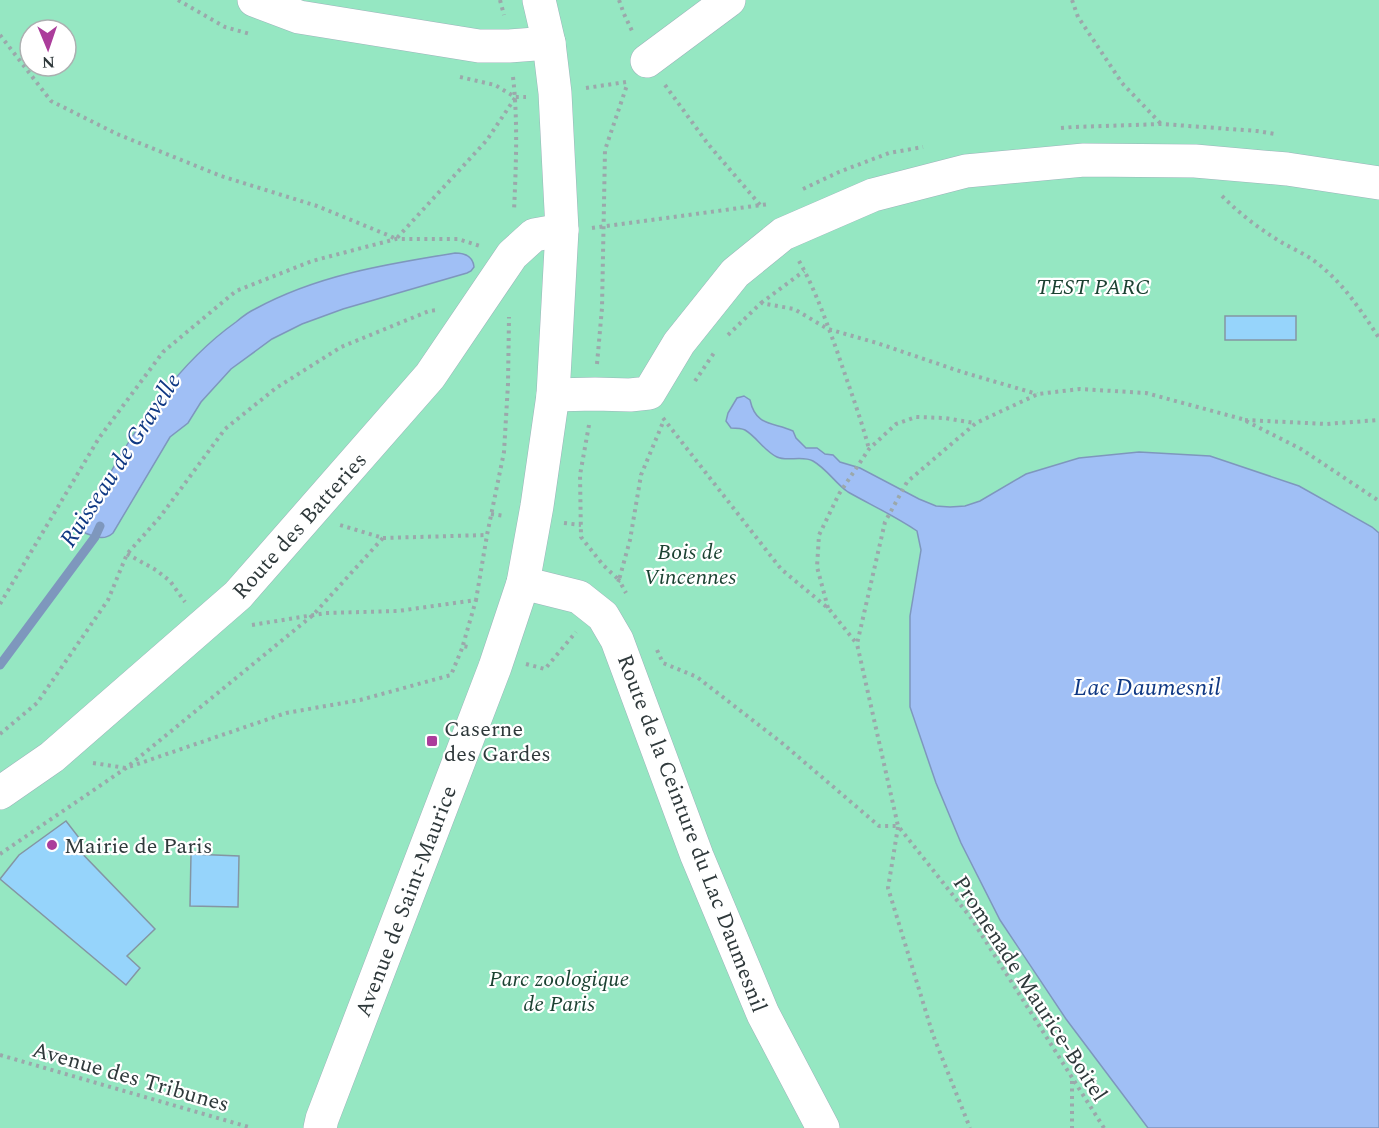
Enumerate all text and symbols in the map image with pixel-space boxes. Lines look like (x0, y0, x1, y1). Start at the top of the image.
north arrow (18, 18, 78, 78)
text: N (42, 50, 55, 74)
park label: TEST PARC (1036, 271, 1150, 304)
water label: Ruisseau de Gravelle (51, 366, 191, 555)
street label: Route des Batteries (225, 445, 375, 607)
park label: Bois de Vincennes (644, 536, 736, 594)
street label: Route de la Ceinture du Lac Daumesnil (608, 650, 775, 1017)
water label: Lac Daumesnil (1073, 670, 1221, 706)
place label: Caserne des Gardes (444, 713, 551, 771)
marker: Caserne des Gardes (425, 734, 439, 748)
street label: Avenue de Saint-Maurice (347, 781, 466, 1022)
place label: Mairie de Paris (64, 830, 212, 863)
marker: Mairie de Paris (45, 838, 59, 852)
street label: Promenade Maurice-Boitel (944, 869, 1115, 1108)
park label: Parc zoologique de Paris (489, 963, 629, 1021)
street label: Avenue des Tribunes (28, 1034, 233, 1121)

